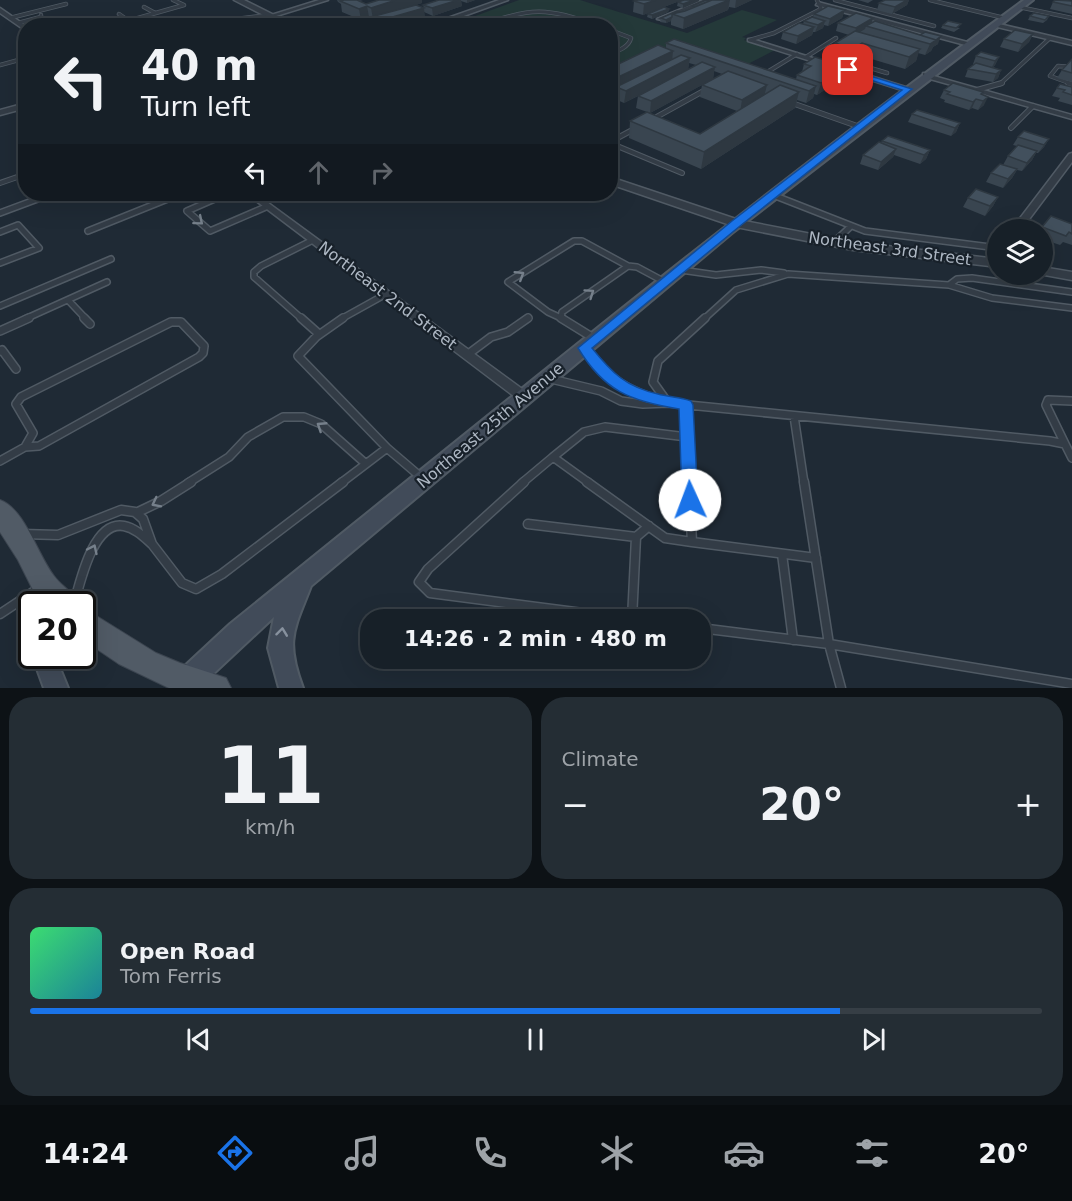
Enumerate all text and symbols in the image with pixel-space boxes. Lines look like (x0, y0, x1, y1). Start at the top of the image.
text: 40 m (141, 41, 258, 90)
icon: left (42, 42, 120, 120)
pin (822, 44, 873, 95)
icon: arrive (831, 53, 864, 86)
text: Turn left (141, 91, 251, 122)
icon: left (239, 156, 272, 189)
icon: ahead (302, 156, 335, 189)
icon: right (365, 156, 398, 189)
one-way arrow (192, 214, 203, 225)
map controls (987, 219, 1053, 285)
button: layers (987, 219, 1053, 285)
street label: Northeast 3rd Street (807, 228, 973, 269)
street label: Northeast 2nd Street (315, 237, 461, 354)
one-way arrow (514, 270, 524, 282)
one-way arrow (583, 289, 594, 300)
street label: Northeast 25th Avenue (413, 359, 567, 492)
one-way arrow (317, 422, 328, 433)
position arrow (658, 468, 722, 532)
one-way arrow (152, 496, 163, 507)
one-way arrow (85, 545, 97, 556)
speed limit sign: 20 (18, 591, 96, 669)
text: 14:26 · 2 min · 480 m (404, 626, 667, 651)
one-way arrow (275, 627, 288, 637)
text: 11 (216, 731, 325, 821)
text: Climate (562, 747, 638, 771)
text: 20° (759, 778, 844, 831)
text: − (562, 785, 589, 824)
text: + (1014, 785, 1042, 824)
text: km/h (245, 815, 295, 839)
text: Open Road (120, 939, 255, 964)
text: Tom Ferris (120, 964, 222, 988)
icon: previous (182, 1023, 215, 1056)
icon: pause (519, 1023, 552, 1056)
icon: next (857, 1023, 890, 1056)
icon: directions (214, 1132, 256, 1174)
icon: music (341, 1132, 383, 1174)
icon: phone (469, 1132, 511, 1174)
icon: climate (596, 1132, 638, 1174)
icon: car (723, 1132, 765, 1174)
icon: filters (851, 1132, 893, 1174)
text: 14:24 (43, 1138, 129, 1169)
text: 20° (978, 1138, 1029, 1169)

